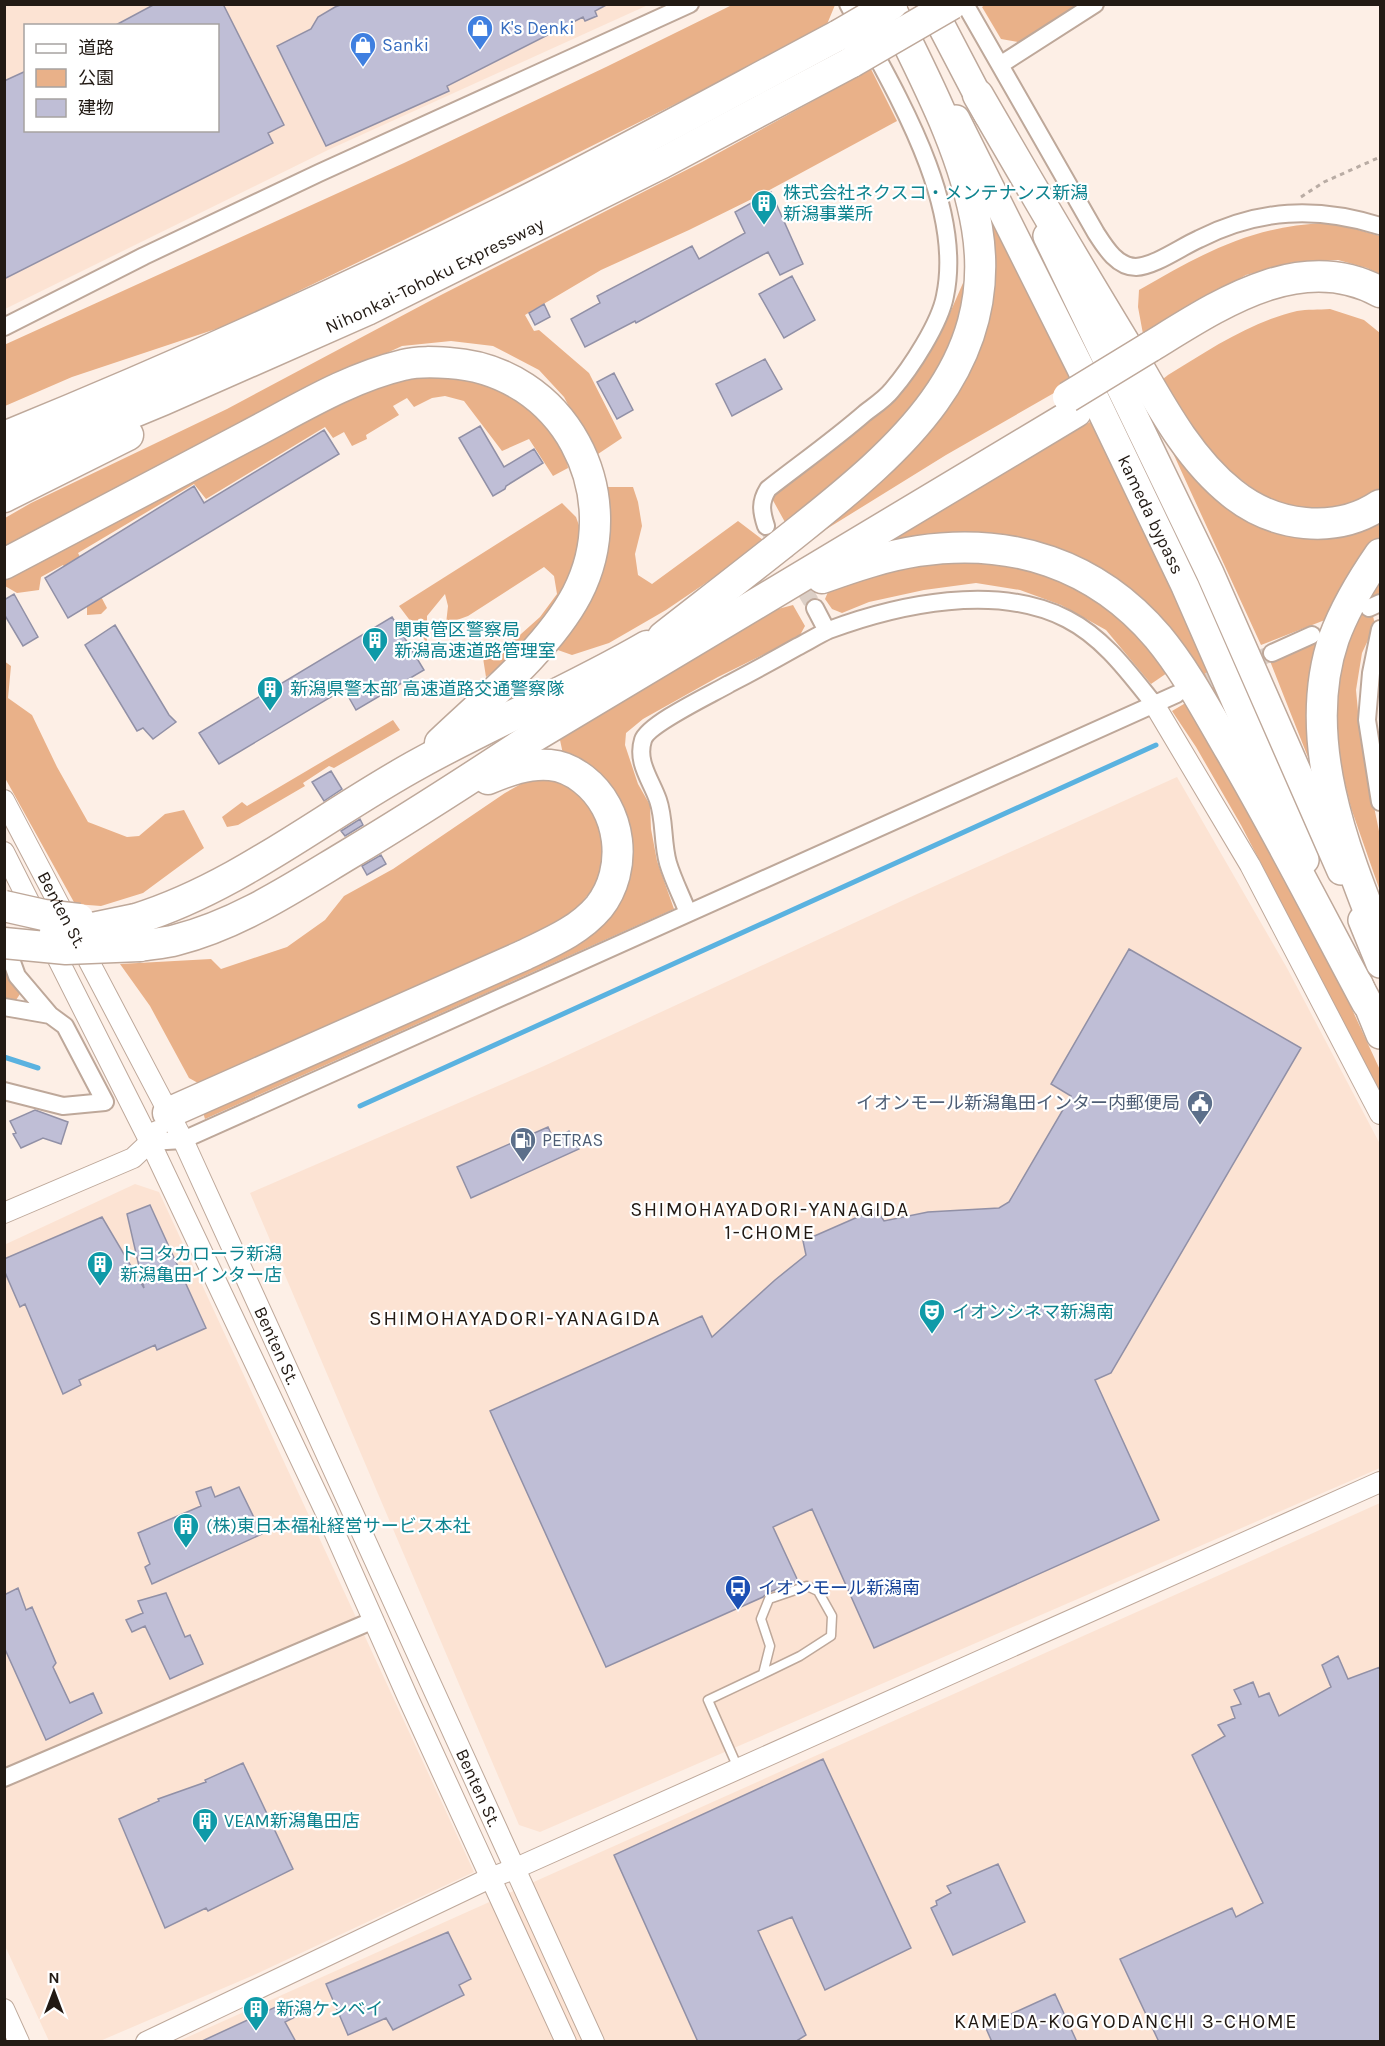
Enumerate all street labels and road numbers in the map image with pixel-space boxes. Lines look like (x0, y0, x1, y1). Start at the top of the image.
street label: Nihonkai-Tohoku Expressway (322, 212, 548, 338)
street label: kameda bypass (1113, 451, 1189, 578)
street label: Benten St. (33, 868, 91, 952)
street label: Benten St. (249, 1303, 304, 1388)
street label: Benten St. (451, 1745, 505, 1830)

